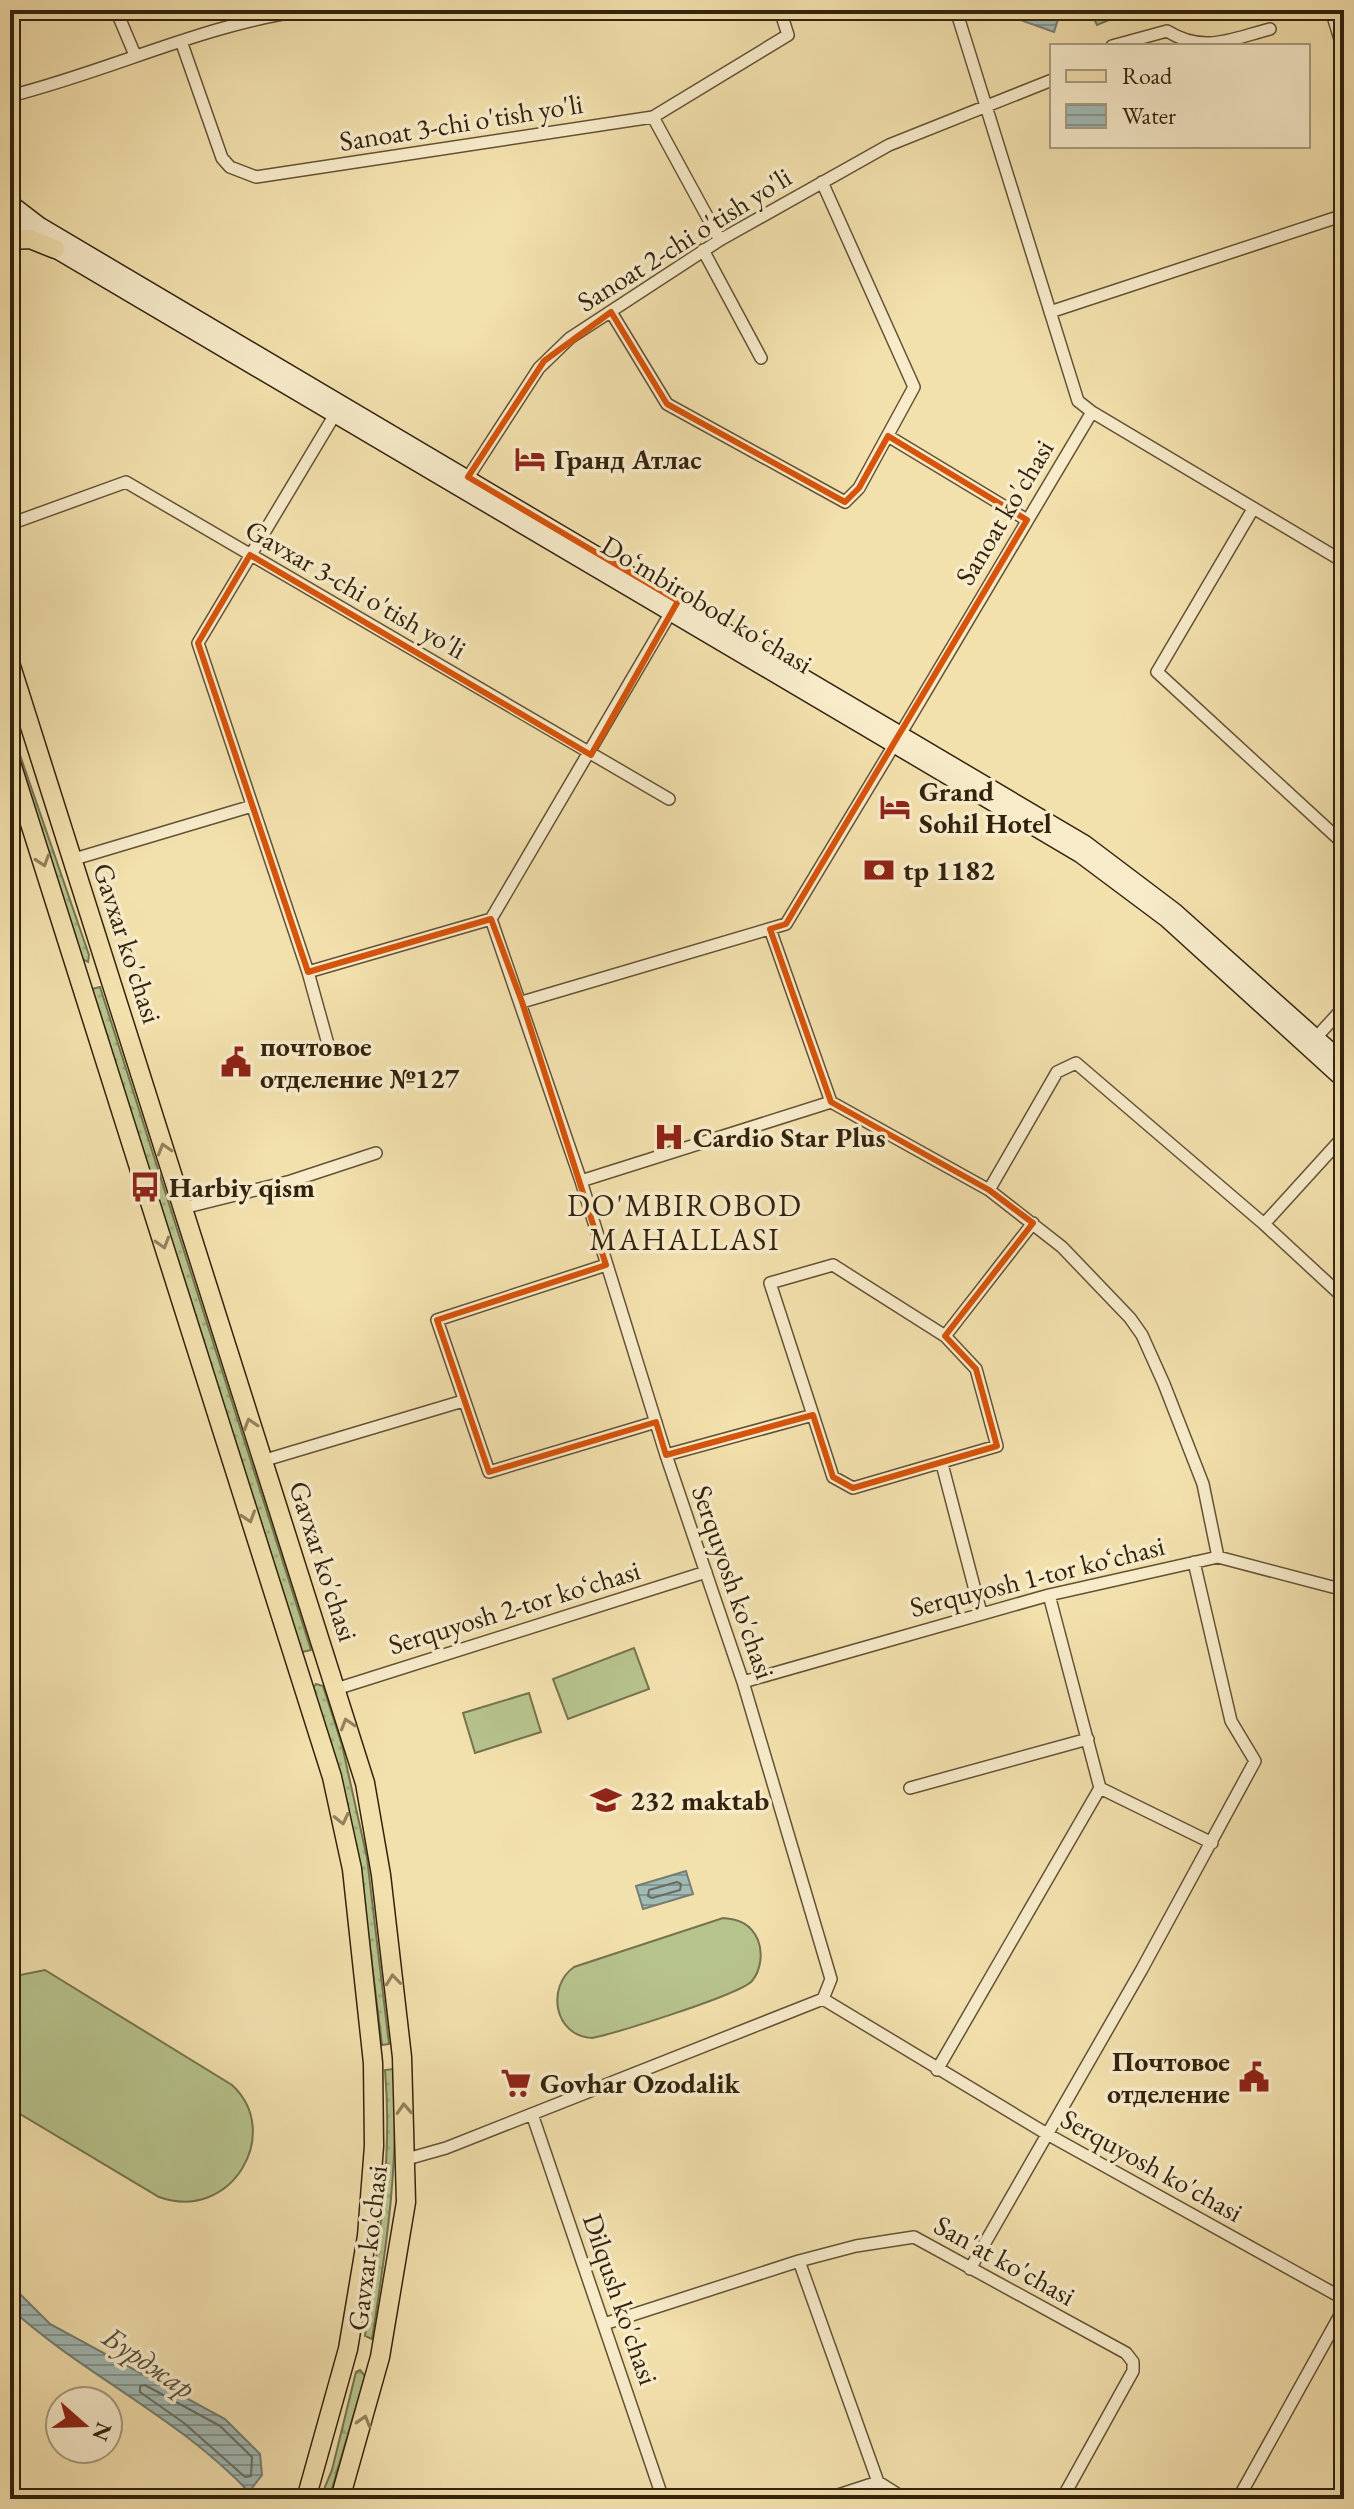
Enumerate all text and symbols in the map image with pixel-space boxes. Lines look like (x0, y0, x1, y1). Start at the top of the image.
legend (1050, 44, 1310, 148)
text: Road (1122, 60, 1173, 91)
street label: Sanoat 3-chi o'tish yo'li (337, 85, 585, 159)
text: Water (1122, 100, 1176, 131)
street label: Sanoat 2-chi o'tish yo'li (570, 158, 798, 319)
street label: Sanoat ko'chasi (947, 433, 1062, 591)
place label: Гранд Атлас (554, 441, 702, 477)
hotel icon: Гранд Атлас (513, 442, 547, 476)
street label: Gavxar 3-chi o'tish yo'li (239, 511, 473, 667)
street label: Doʻmbirobod koʻchasi (595, 527, 819, 681)
place label: Grand Sohil Hotel (919, 773, 1052, 841)
hotel icon: Grand Sohil Hotel (878, 790, 912, 824)
place label: tp 1182 (903, 852, 995, 888)
one-way arrow (33, 853, 49, 867)
bank icon: tp 1182 (862, 853, 896, 887)
street label: Gavxar ko'chasi (85, 858, 171, 1028)
place label: почтовое отделение №127 (260, 1028, 459, 1096)
public building icon: почтовое отделение №127 (219, 1045, 253, 1079)
place label: Cardio Star Plus (693, 1119, 886, 1155)
hospital icon: Cardio Star Plus (652, 1120, 686, 1154)
one-way arrow (157, 1142, 173, 1156)
place label: Harbiy qism (169, 1169, 315, 1205)
bus stop icon: Harbiy qism (128, 1170, 162, 1204)
district label: DO'MBIROBOD MAHALLASI (567, 1186, 803, 1259)
one-way arrow (153, 1235, 169, 1249)
one-way arrow (243, 1417, 259, 1431)
street label: Gavxar ko'chasi (281, 1476, 367, 1646)
street label: Serquyosh ko'chasi (684, 1480, 784, 1684)
one-way arrow (240, 1510, 256, 1524)
street label: Serquyosh 1-tor koʻchasi (906, 1527, 1168, 1625)
street label: Serquyosh 2-tor koʻchasi (384, 1552, 644, 1662)
one-way arrow (340, 1718, 356, 1732)
place label: 232 maktab (630, 1782, 769, 1818)
school or university icon: 232 maktab (589, 1783, 623, 1817)
one-way arrow (333, 1812, 350, 1826)
one-way arrow (385, 1973, 402, 1986)
place label: Почтовое отделение (1107, 2043, 1230, 2111)
public building icon: Почтовое отделение (1237, 2060, 1271, 2094)
place label: Govhar Ozodalik (540, 2065, 741, 2101)
supermarket icon: Govhar Ozodalik (499, 2066, 533, 2100)
street label: Serquyosh ko'chasi (1055, 2100, 1249, 2230)
one-way arrow (396, 2102, 413, 2115)
street label: Gavxar ko'chasi (339, 2163, 395, 2333)
street label: San'at ko'chasi (928, 2207, 1082, 2314)
street label: Dilqush ko'chasi (575, 2209, 667, 2389)
water label: Бурджар (94, 2316, 203, 2407)
north arrow (44, 2385, 124, 2465)
one-way arrow (355, 2414, 372, 2428)
text: N (86, 2418, 119, 2445)

